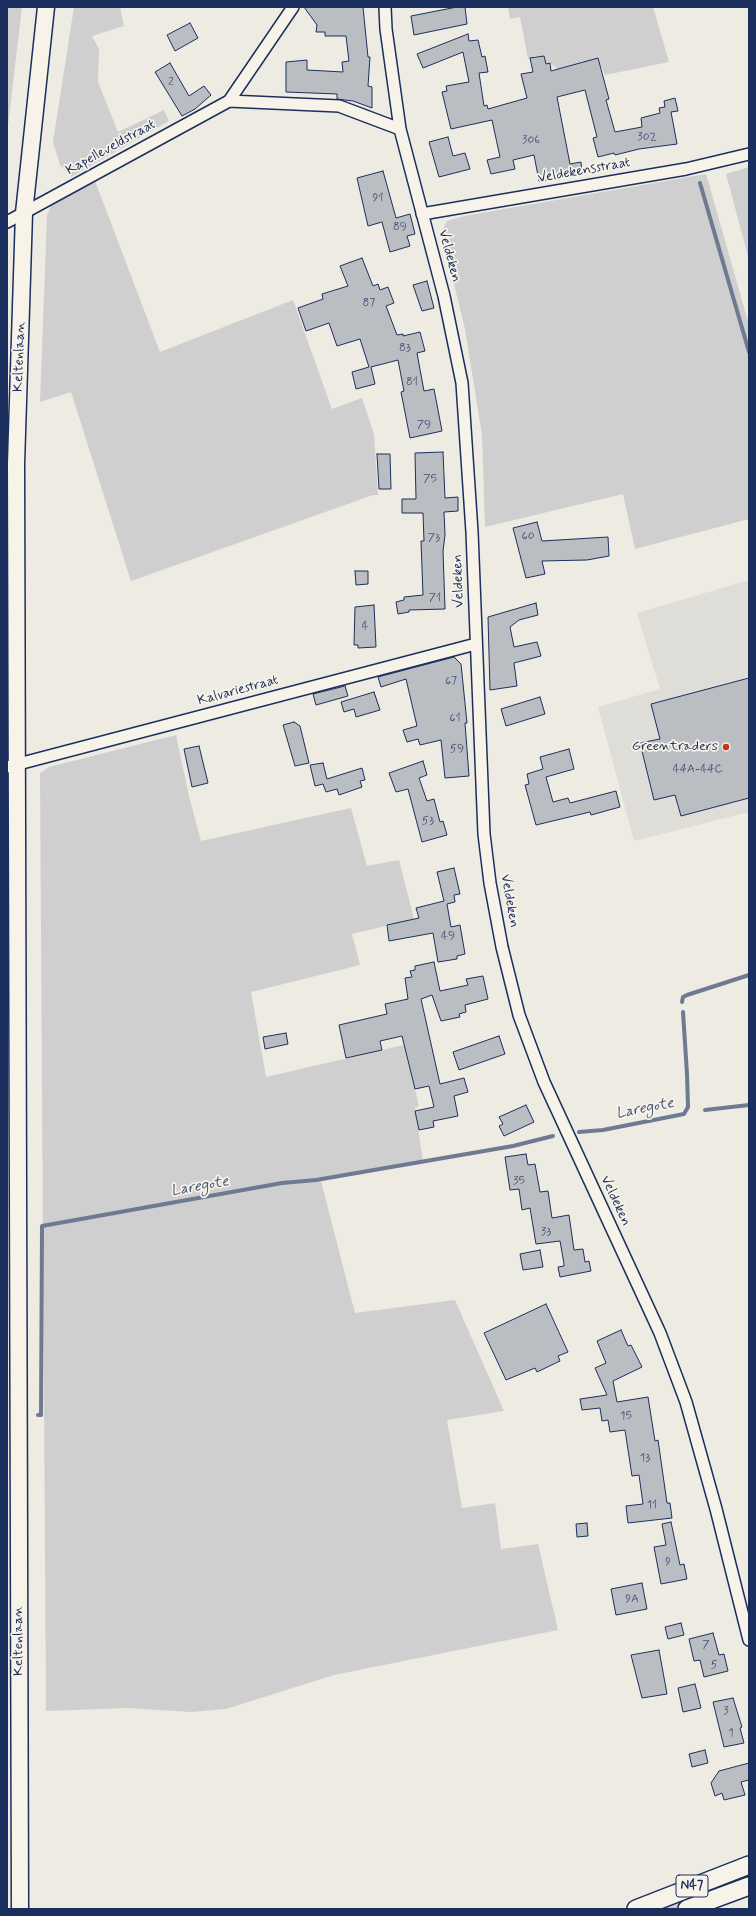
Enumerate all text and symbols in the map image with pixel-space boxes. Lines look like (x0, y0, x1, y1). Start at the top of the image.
house number: 2 (168, 75, 174, 89)
street label: Kapelleveldstraat (63, 117, 159, 179)
house number: 302 (637, 130, 657, 144)
house number: 306 (522, 133, 540, 147)
street label: Veldekensstraat (536, 155, 632, 187)
house number: 91 (372, 191, 384, 205)
house number: 89 (393, 220, 407, 234)
street label: Veldeken (434, 228, 464, 284)
house number: 87 (363, 296, 375, 310)
street label: Keltenlaan (10, 322, 30, 392)
house number: 83 (399, 341, 411, 355)
house number: 81 (406, 375, 418, 389)
house number: 79 (417, 418, 431, 432)
house number: 75 (423, 472, 437, 486)
house number: 60 (521, 529, 535, 543)
house number: 73 (428, 531, 440, 545)
street label: Veldeken (450, 554, 468, 608)
house number: 71 (429, 591, 441, 605)
house number: 4 (362, 619, 368, 633)
street label: Kalvariestraat (196, 672, 280, 710)
house number: 67 (445, 674, 457, 688)
house number: 61 (449, 711, 461, 725)
place label: Greentraders (632, 739, 718, 755)
house number: 59 (450, 742, 464, 756)
marker: Greentraders (721, 742, 731, 752)
house number: 44A-44C (673, 762, 723, 776)
house number: 53 (422, 814, 434, 828)
street label: Veldeken (496, 873, 522, 929)
house number: 49 (441, 929, 455, 943)
water label: Laregote (615, 1095, 675, 1123)
water label: Laregote (170, 1173, 230, 1201)
street label: Veldeken (596, 1173, 634, 1229)
house number: 35 (513, 1174, 525, 1188)
house number: 33 (541, 1225, 551, 1239)
house number: 15 (620, 1409, 632, 1423)
house number: 13 (640, 1451, 650, 1465)
house number: 11 (647, 1498, 657, 1512)
house number: 9 (665, 1555, 671, 1569)
house number: 9A (625, 1592, 639, 1606)
street label: Keltenlaan (11, 1606, 27, 1676)
house number: 7 (702, 1638, 710, 1652)
house number: 5 (710, 1658, 718, 1672)
house number: 3 (723, 1704, 729, 1718)
house number: 1 (728, 1726, 734, 1740)
road number: N47 (676, 1875, 708, 1897)

